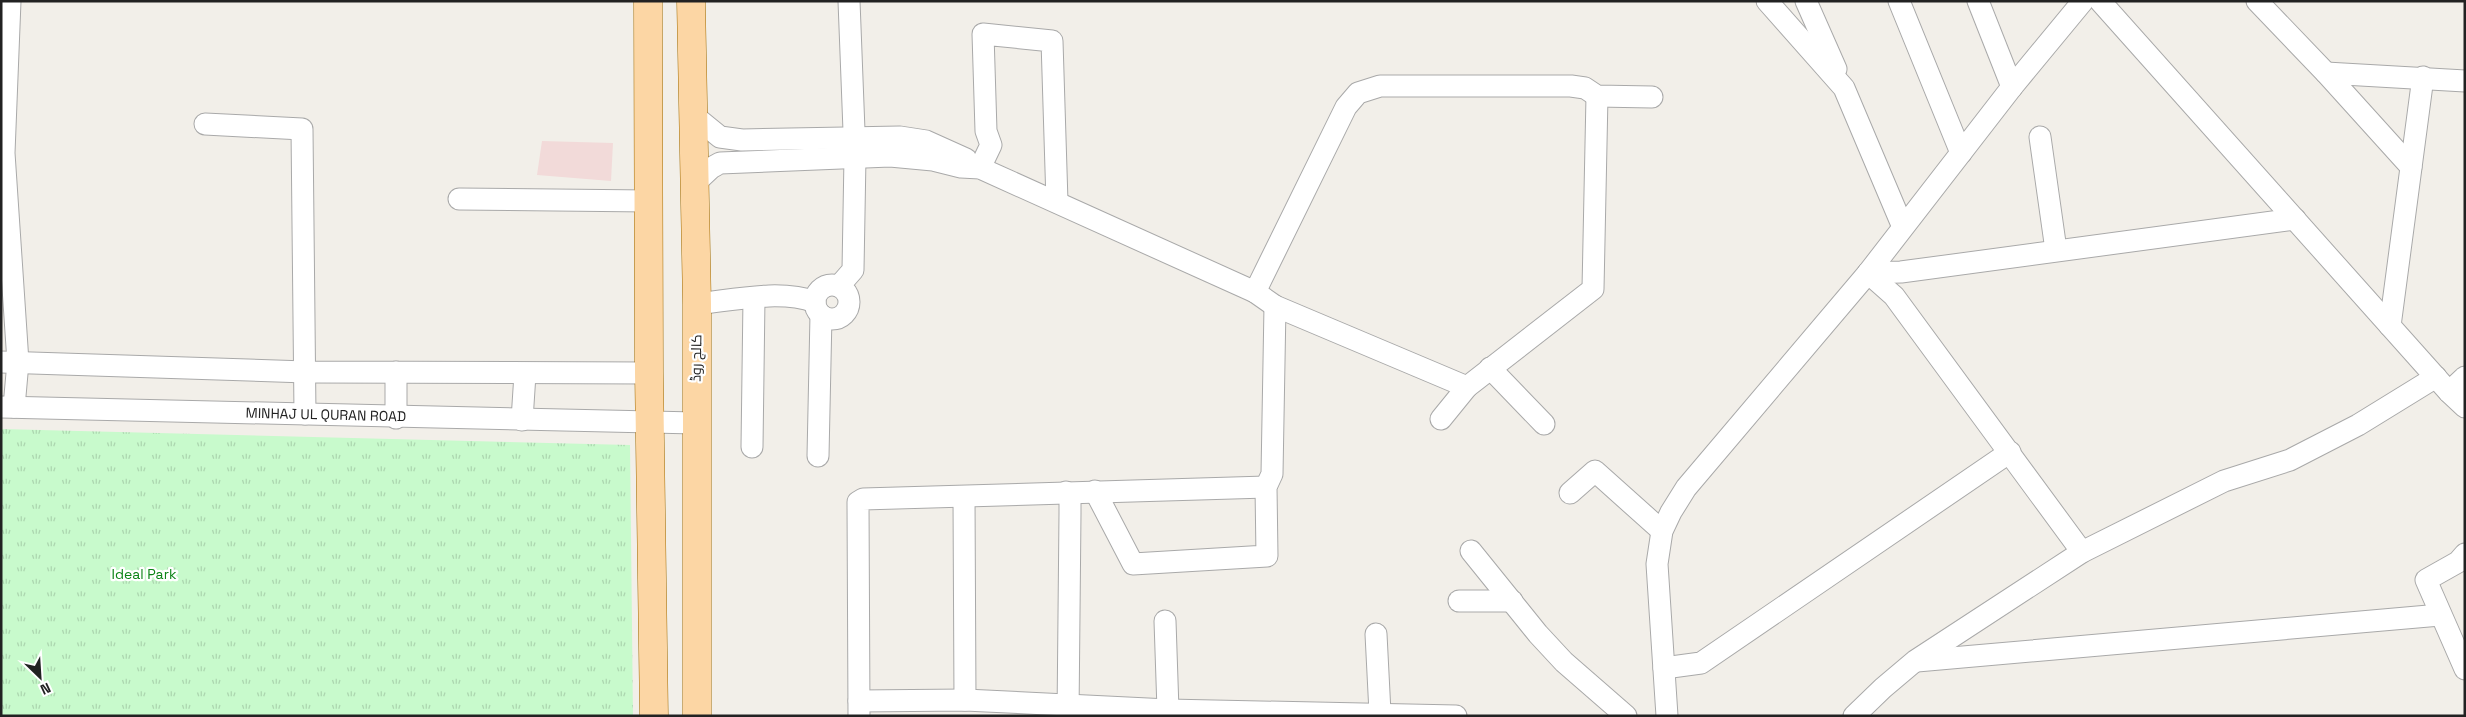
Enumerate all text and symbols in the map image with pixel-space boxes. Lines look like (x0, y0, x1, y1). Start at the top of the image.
street label: کالج روڈ (687, 334, 705, 382)
street label: MINHAJ UL QURAN ROAD (245, 404, 406, 425)
park label: Ideal Park (112, 565, 177, 583)
north arrow (15, 652, 65, 702)
text: N (37, 679, 54, 699)

